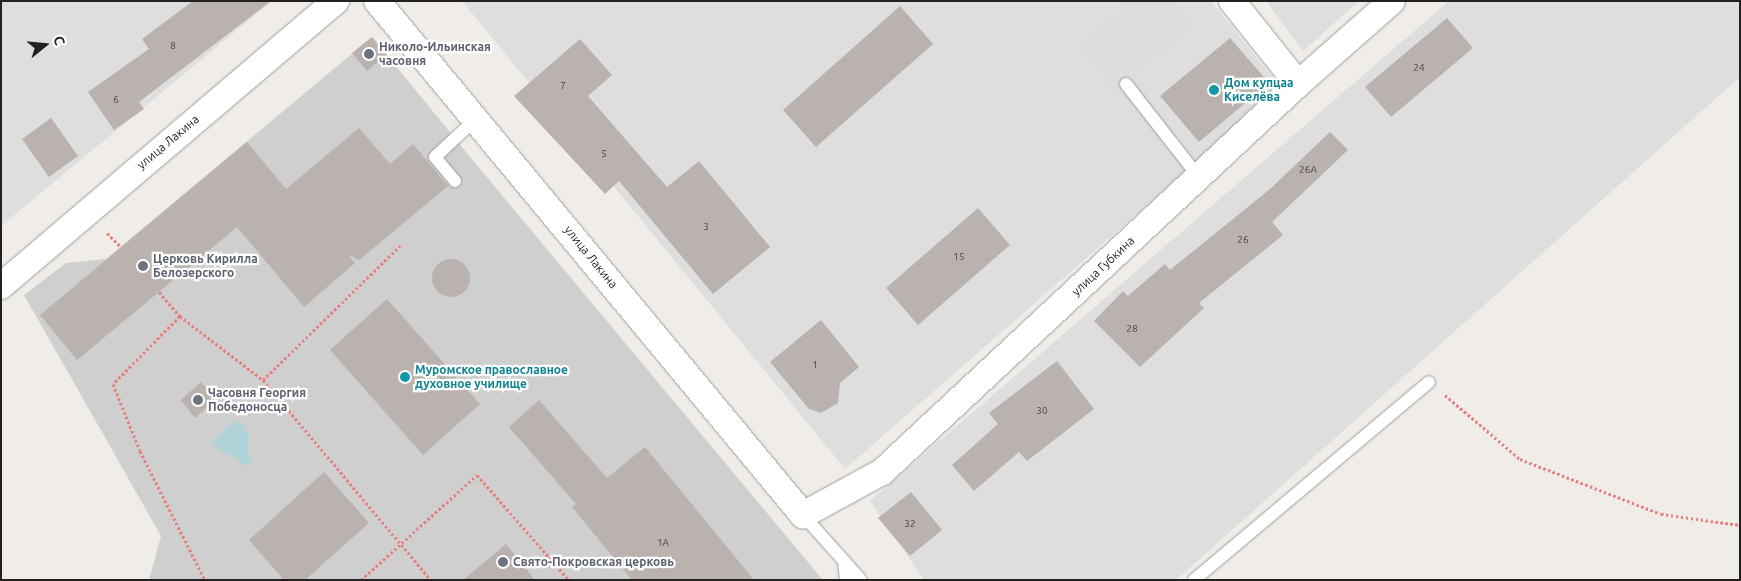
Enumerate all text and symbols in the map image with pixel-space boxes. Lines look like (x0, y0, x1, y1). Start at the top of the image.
north arrow (20, 20, 70, 70)
text: С (50, 34, 68, 47)
house number: 8 (170, 40, 176, 52)
place label: Николо-Ильинская часовня (379, 40, 491, 68)
marker: Николо-Ильинская часовня (363, 48, 375, 60)
house number: 24 (1413, 62, 1425, 74)
place label: Дом купцаа Киселёва (1224, 76, 1294, 104)
house number: 7 (560, 80, 566, 92)
marker: Дом купцаа Киселёва (1208, 84, 1220, 96)
house number: 6 (113, 94, 119, 106)
street label: улица Лакина (134, 112, 202, 172)
house number: 5 (601, 148, 607, 160)
house number: 26А (1299, 164, 1317, 176)
house number: 3 (703, 221, 709, 233)
street label: улица Лакина (561, 223, 621, 291)
street label: улица Губкина (1069, 233, 1137, 299)
house number: 26 (1237, 234, 1249, 246)
house number: 15 (953, 251, 965, 263)
place label: Церковь Кирилла Белозерского (153, 252, 258, 280)
marker: Церковь Кирилла Белозерского (137, 260, 149, 272)
house number: 28 (1126, 323, 1138, 335)
house number: 1 (812, 359, 818, 371)
place label: Муромское православное духовное училище (415, 363, 568, 391)
marker: Муромское православное духовное училище (399, 371, 411, 383)
place label: Часовня Георгия Победоносца (208, 386, 306, 414)
marker: Часовня Георгия Победоносца (192, 394, 204, 406)
house number: 30 (1036, 405, 1048, 417)
house number: 32 (904, 518, 916, 530)
house number: 1А (657, 537, 669, 549)
place label: Свято-Покровская церковь (513, 555, 674, 569)
marker: Свято-Покровская церковь (497, 556, 509, 568)

